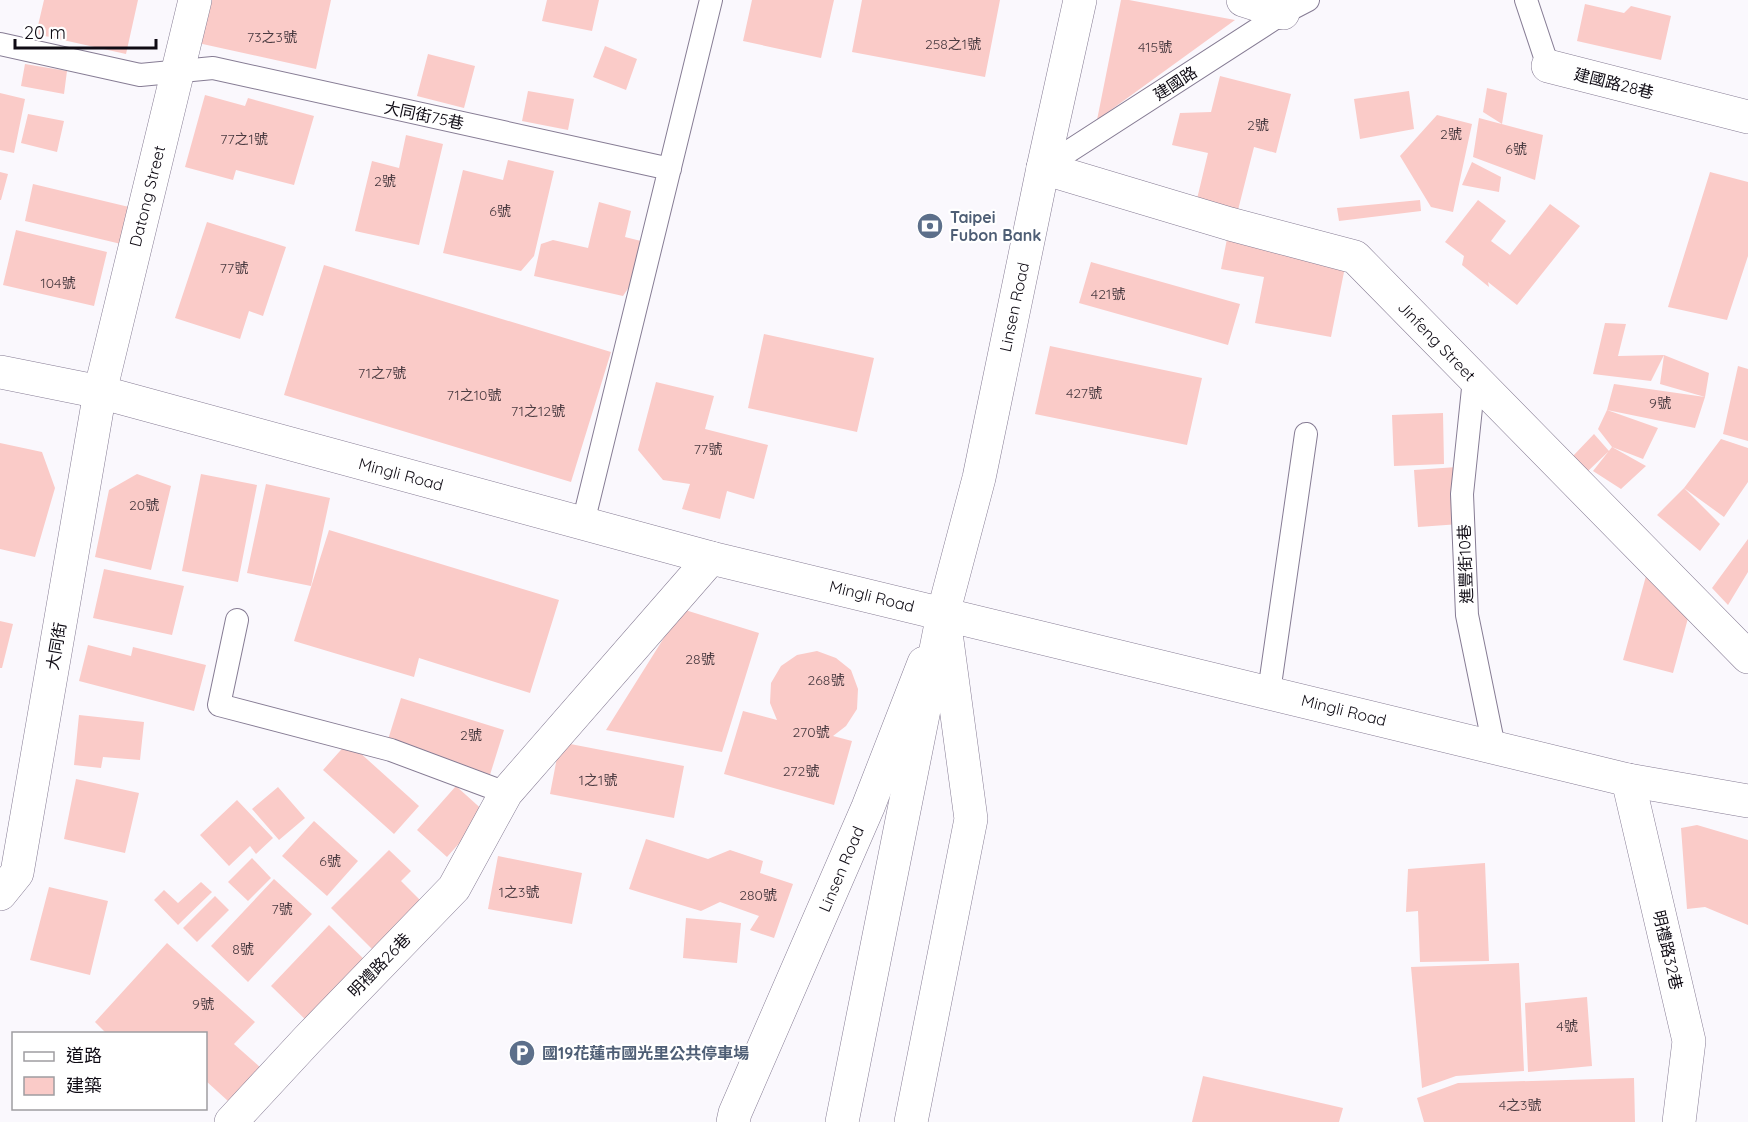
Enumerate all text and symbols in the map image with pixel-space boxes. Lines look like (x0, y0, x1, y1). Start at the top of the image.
scale bar (15, 12, 156, 50)
text: 20 m (24, 21, 66, 44)
house number: 73之3號 (247, 28, 297, 46)
house number: 258之1號 (925, 35, 981, 53)
house number: 415號 (1138, 38, 1172, 56)
street label: 建國路 (1149, 62, 1201, 104)
street label: 建國路28巷 (1572, 63, 1656, 103)
street label: 大同街75巷 (382, 97, 466, 133)
house number: 2號 (1247, 116, 1269, 134)
house number: 2號 (1440, 125, 1462, 143)
house number: 77之1號 (220, 130, 268, 148)
house number: 6號 (1505, 140, 1527, 158)
street label: Datong Street (125, 143, 169, 249)
house number: 2號 (374, 172, 396, 190)
house number: 6號 (489, 202, 511, 220)
place label: Taipei Fubon Bank (950, 207, 1041, 245)
bank icon: Taipei Fubon Bank (915, 211, 945, 241)
house number: 77號 (220, 259, 248, 277)
street label: Linsen Road (995, 260, 1033, 354)
house number: 104號 (41, 274, 75, 292)
house number: 421號 (1091, 285, 1125, 303)
street label: Jinfeng Street (1394, 297, 1480, 385)
house number: 71之7號 (358, 364, 406, 382)
house number: 427號 (1066, 384, 1102, 402)
house number: 71之10號 (447, 386, 501, 404)
house number: 9號 (1649, 394, 1671, 412)
house number: 71之12號 (511, 402, 565, 420)
house number: 77號 (694, 440, 722, 458)
street label: Mingli Road (356, 453, 446, 495)
house number: 20號 (129, 496, 159, 514)
street label: 進豐街10巷 (1454, 524, 1476, 604)
street label: Mingli Road (827, 576, 917, 616)
street label: 大同街 (42, 621, 70, 671)
house number: 28號 (685, 650, 715, 668)
house number: 268號 (808, 671, 844, 689)
street label: Mingli Road (1299, 690, 1389, 730)
house number: 270號 (792, 723, 830, 741)
house number: 2號 (460, 726, 482, 744)
house number: 272號 (783, 762, 819, 780)
house number: 1之1號 (579, 771, 617, 789)
street label: Linsen Road (814, 823, 868, 915)
house number: 6號 (319, 852, 341, 870)
house number: 1之3號 (499, 883, 539, 901)
house number: 280號 (739, 886, 777, 904)
house number: 7號 (271, 900, 293, 918)
street label: 明禮路32巷 (1649, 908, 1687, 992)
street label: 明禮路26巷 (344, 929, 414, 1001)
house number: 8號 (232, 940, 254, 958)
house number: 9號 (192, 995, 214, 1013)
house number: 4號 (1556, 1017, 1578, 1035)
legend (12, 1032, 207, 1110)
parking icon: 國19花蓮市國光里公共停車場 (507, 1038, 537, 1068)
place label: 國19花蓮市國光里公共停車場 (542, 1043, 749, 1063)
text: 道路 (66, 1044, 102, 1067)
text: 建築 (66, 1074, 102, 1097)
house number: 4之3號 (1499, 1096, 1541, 1114)

